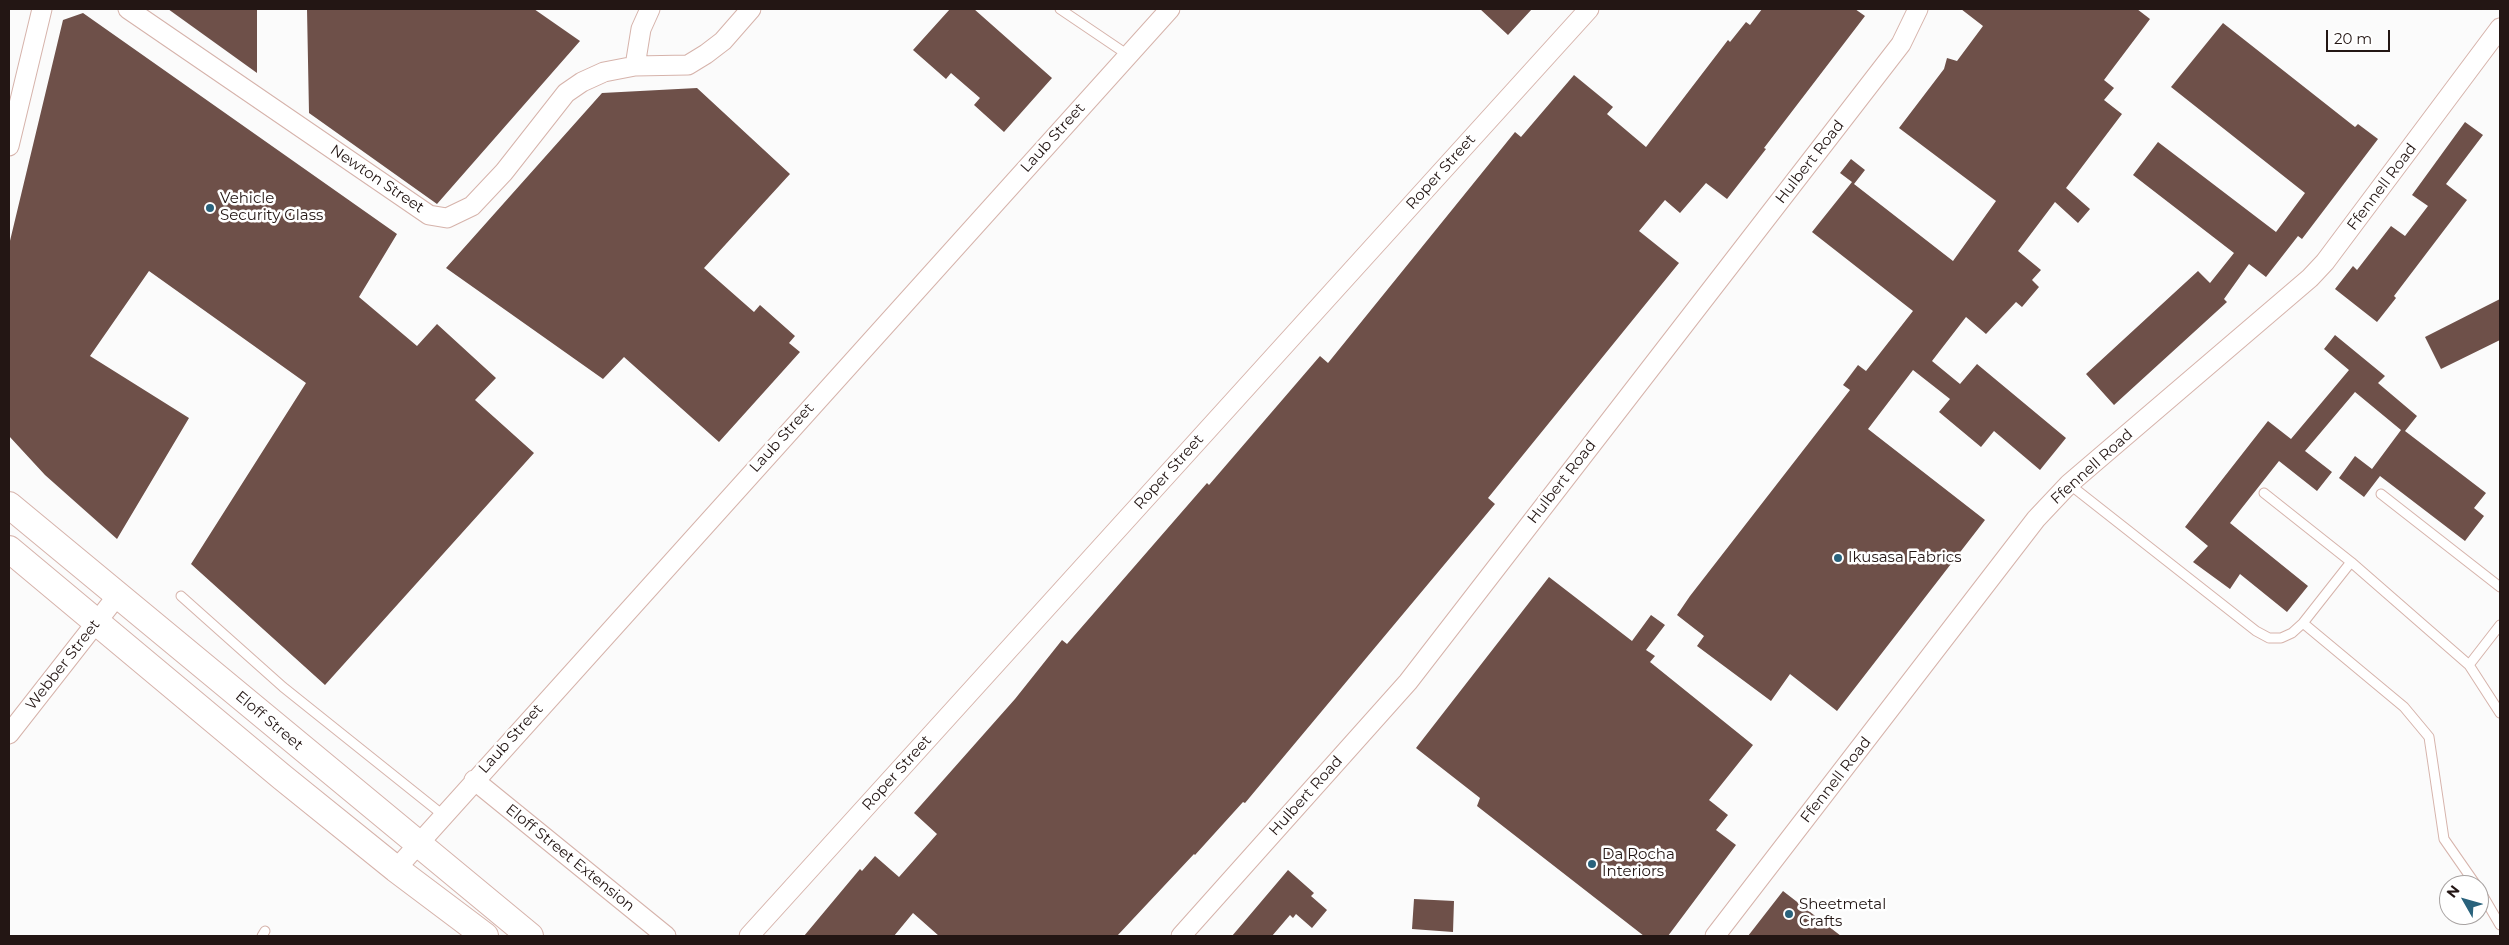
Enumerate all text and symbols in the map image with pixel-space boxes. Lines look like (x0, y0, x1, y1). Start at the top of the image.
scale bar (2329, 20, 2393, 52)
text: 20 m (2334, 29, 2372, 48)
street label: Laub Street (1017, 100, 1089, 176)
street label: Hulbert Road (1772, 117, 1848, 207)
street label: Roper Street (1403, 131, 1479, 213)
street label: Ffennell Road (2343, 140, 2421, 234)
street label: Newton Street (327, 141, 427, 217)
place label: Vehicle Security Glass (220, 190, 323, 225)
marker: Vehicle Security Glass (204, 202, 216, 214)
street label: Laub Street (746, 400, 818, 476)
street label: Ffennell Road (2047, 425, 2137, 509)
street label: Roper Street (1131, 431, 1207, 513)
street label: Hulbert Road (1524, 437, 1600, 527)
place label: Ikusasa Fabrics (1848, 549, 1962, 567)
marker: Ikusasa Fabrics (1832, 552, 1844, 564)
street label: Webber Street (22, 616, 104, 714)
street label: Eloff Street (231, 687, 307, 755)
street label: Laub Street (475, 701, 547, 777)
street label: Roper Street (859, 732, 935, 814)
street label: Ffennell Road (1797, 733, 1875, 827)
street label: Hulbert Road (1266, 752, 1346, 840)
street label: Eloff Street Extension (502, 800, 638, 916)
place label: Da Rocha Interiors (1602, 846, 1675, 881)
marker: Da Rocha Interiors (1586, 858, 1598, 870)
north arrow (2439, 875, 2489, 925)
text: N (2442, 881, 2464, 901)
place label: Sheetmetal Crafts (1799, 896, 1886, 931)
marker: Sheetmetal Crafts (1783, 908, 1795, 920)

